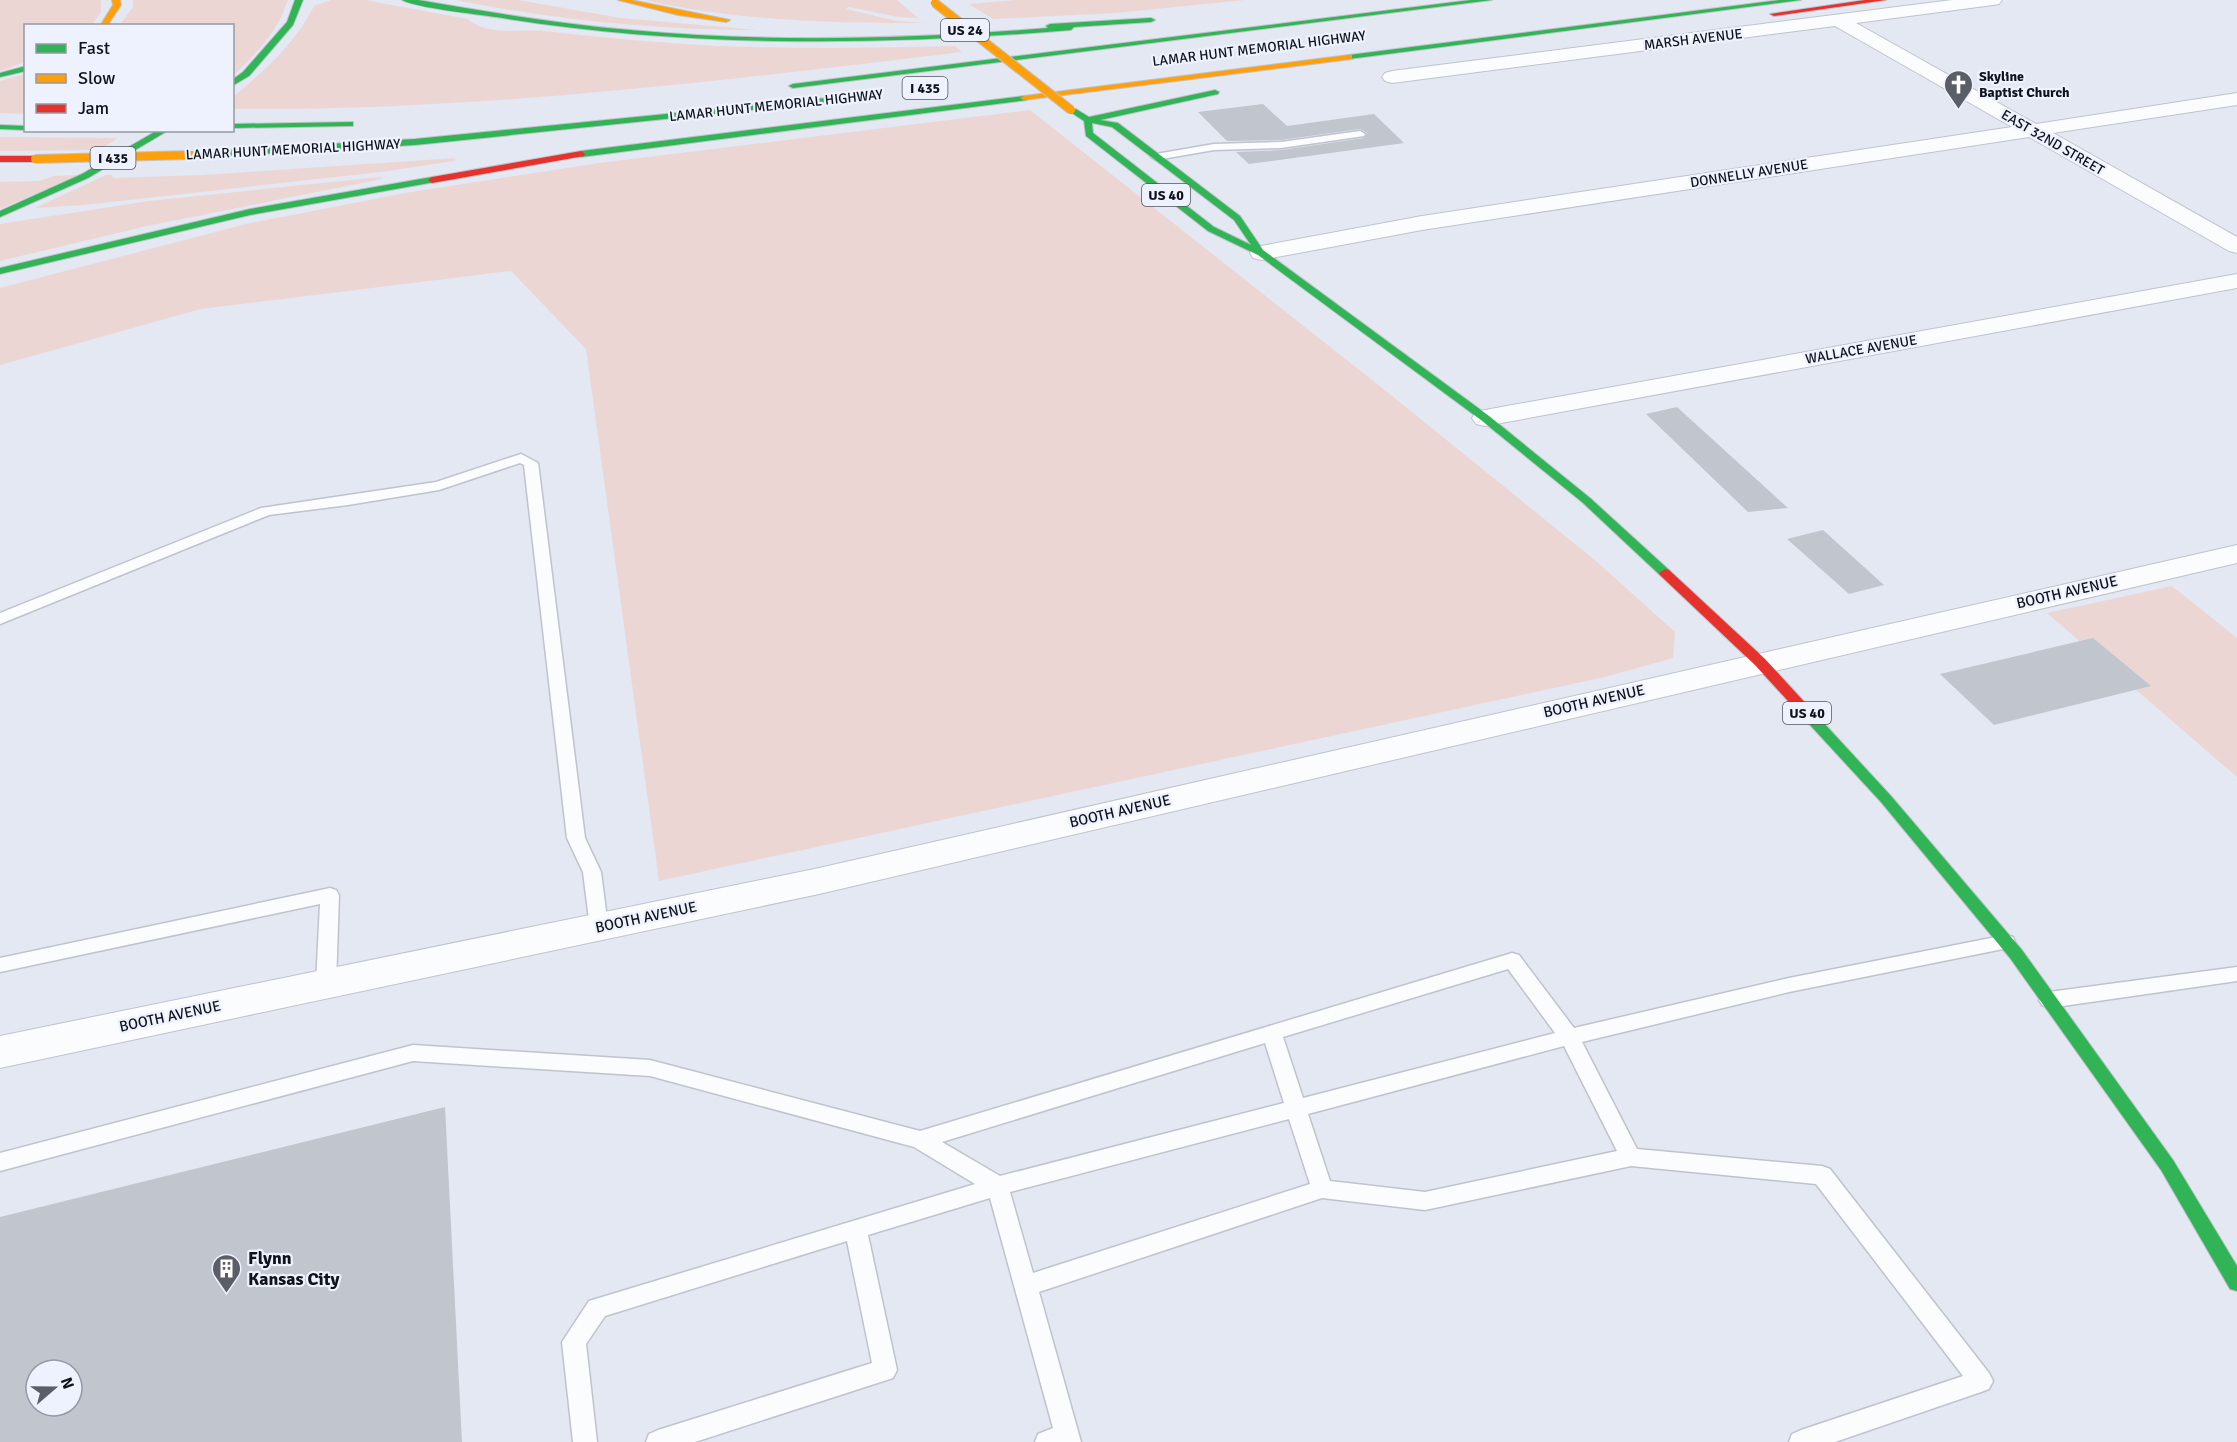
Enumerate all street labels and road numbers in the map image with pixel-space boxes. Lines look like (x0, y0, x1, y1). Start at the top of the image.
road number: US 24 (941, 19, 989, 41)
street label: MARSH AVENUE (1643, 25, 1743, 54)
street label: LAMAR HUNT MEMORIAL HIGHWAY (1151, 27, 1367, 70)
road number: I 435 (902, 77, 948, 99)
street label: LAMAR HUNT MEMORIAL HIGHWAY (668, 86, 884, 125)
street label: EAST 32ND STREET (1998, 106, 2107, 179)
street label: LAMAR HUNT MEMORIAL HIGHWAY (185, 135, 401, 164)
road number: I 435 (90, 147, 136, 169)
street label: DONNELLY AVENUE (1689, 156, 1809, 191)
road number: US 40 (1142, 184, 1190, 206)
street label: WALLACE AVENUE (1804, 331, 1918, 368)
street label: BOOTH AVENUE (2015, 572, 2119, 612)
street label: BOOTH AVENUE (1542, 681, 1646, 721)
road number: US 40 (1783, 702, 1831, 724)
street label: BOOTH AVENUE (1068, 791, 1172, 831)
street label: BOOTH AVENUE (594, 897, 698, 937)
street label: BOOTH AVENUE (118, 996, 222, 1036)

